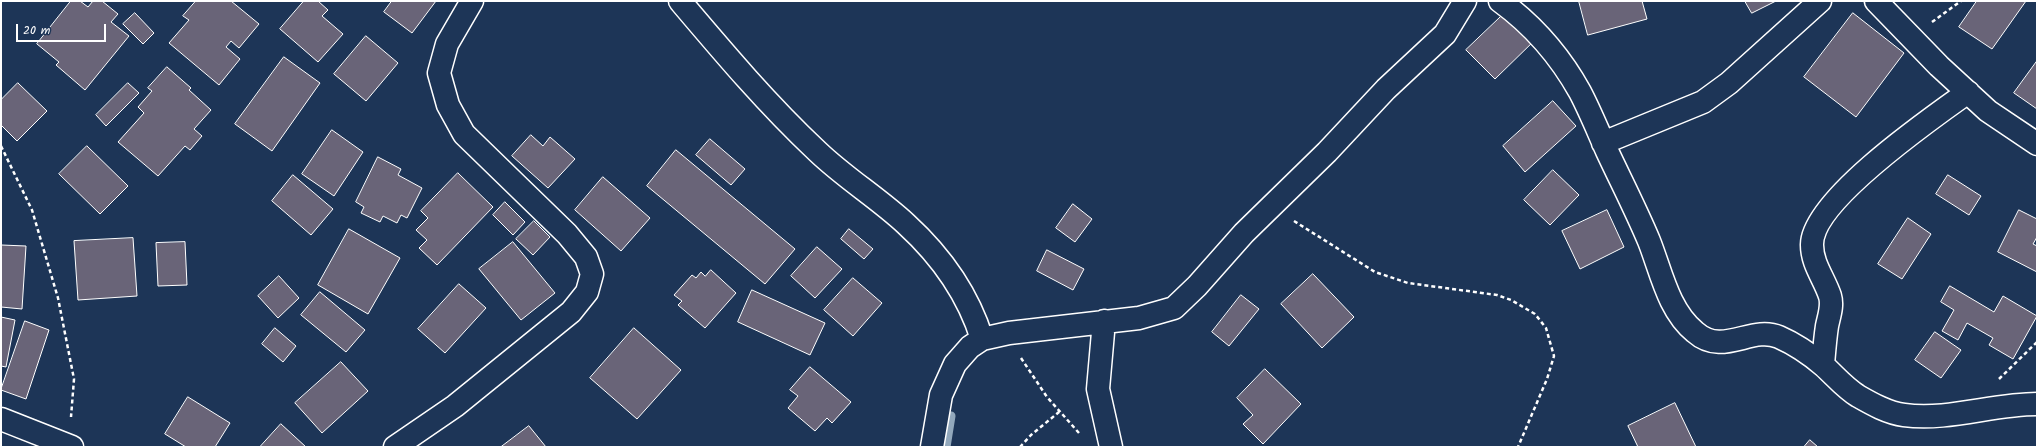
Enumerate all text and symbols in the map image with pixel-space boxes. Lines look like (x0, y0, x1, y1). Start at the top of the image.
scale bar (18, 16, 108, 42)
text: 20 m (23, 21, 50, 40)

